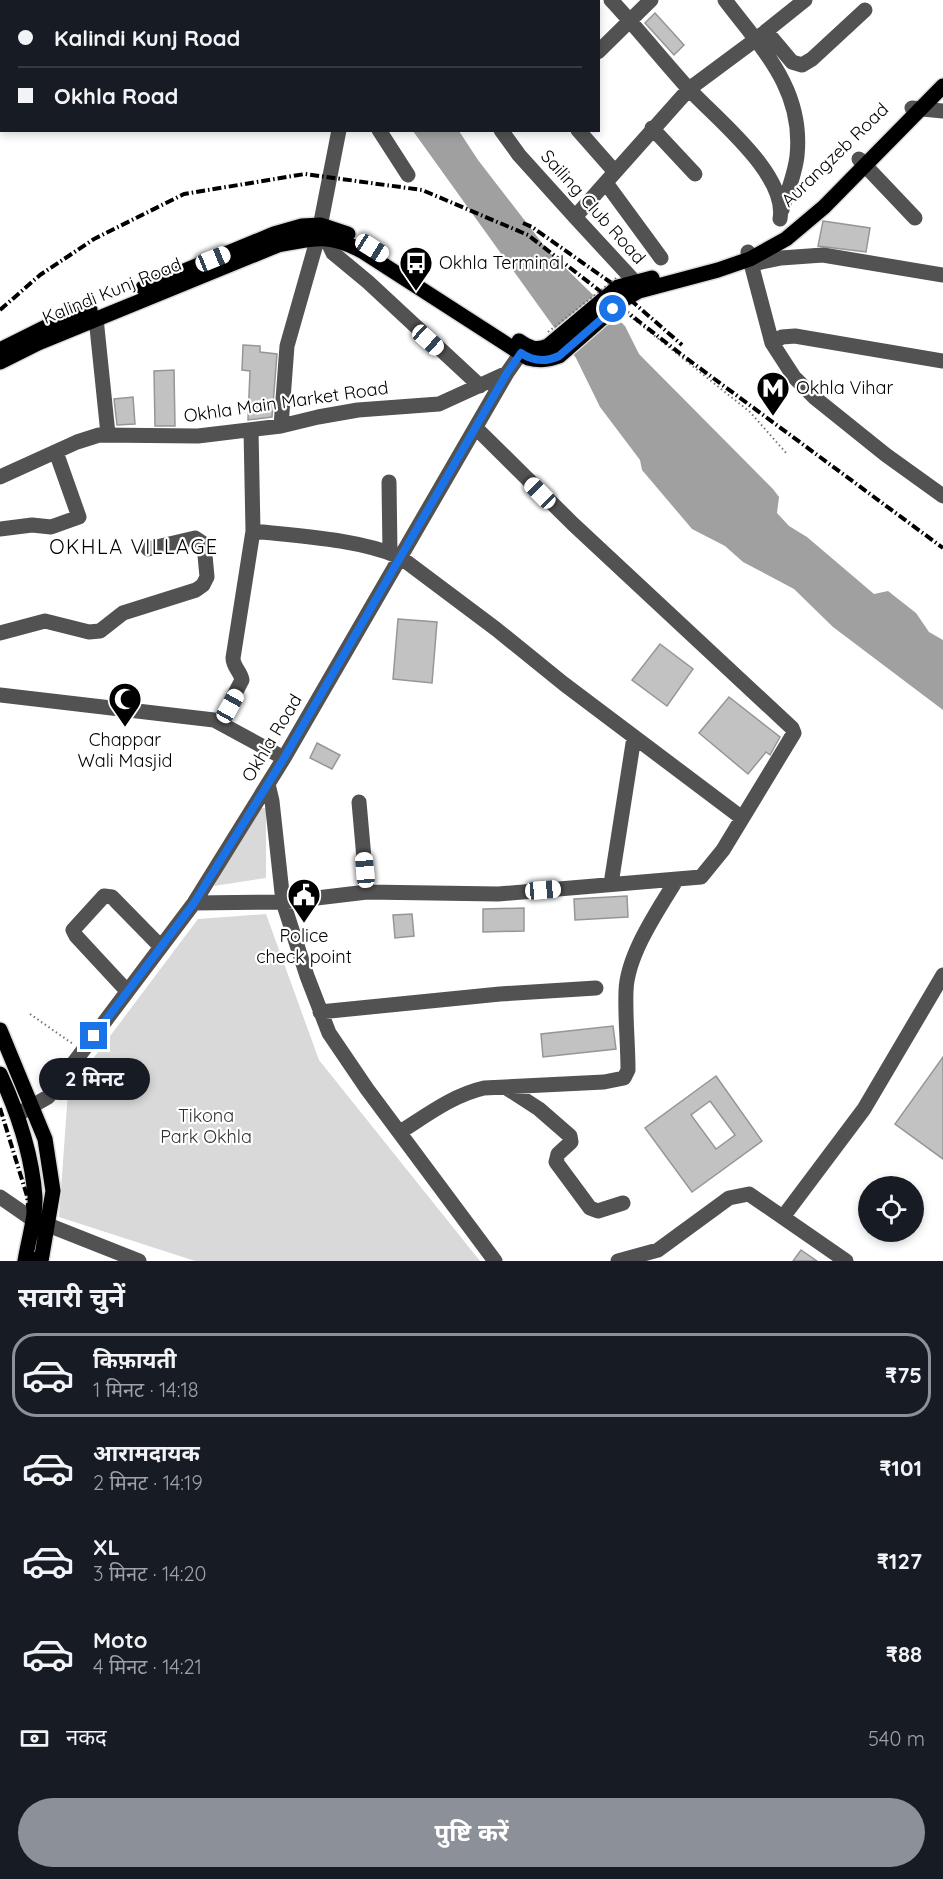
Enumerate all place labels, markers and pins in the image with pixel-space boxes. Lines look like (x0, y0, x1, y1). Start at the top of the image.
bus stop icon: Okhla Terminal (398, 245, 434, 292)
place label: Okhla Terminal (439, 251, 564, 274)
metro station icon: Okhla Vihar (755, 370, 791, 417)
place label: Okhla Vihar (796, 376, 893, 399)
mosque icon: Chappar Wali Masjid (107, 681, 143, 728)
place label: Chappar Wali Masjid (78, 728, 172, 772)
public building icon: Police check point (286, 877, 322, 924)
place label: Police check point (256, 924, 352, 968)

